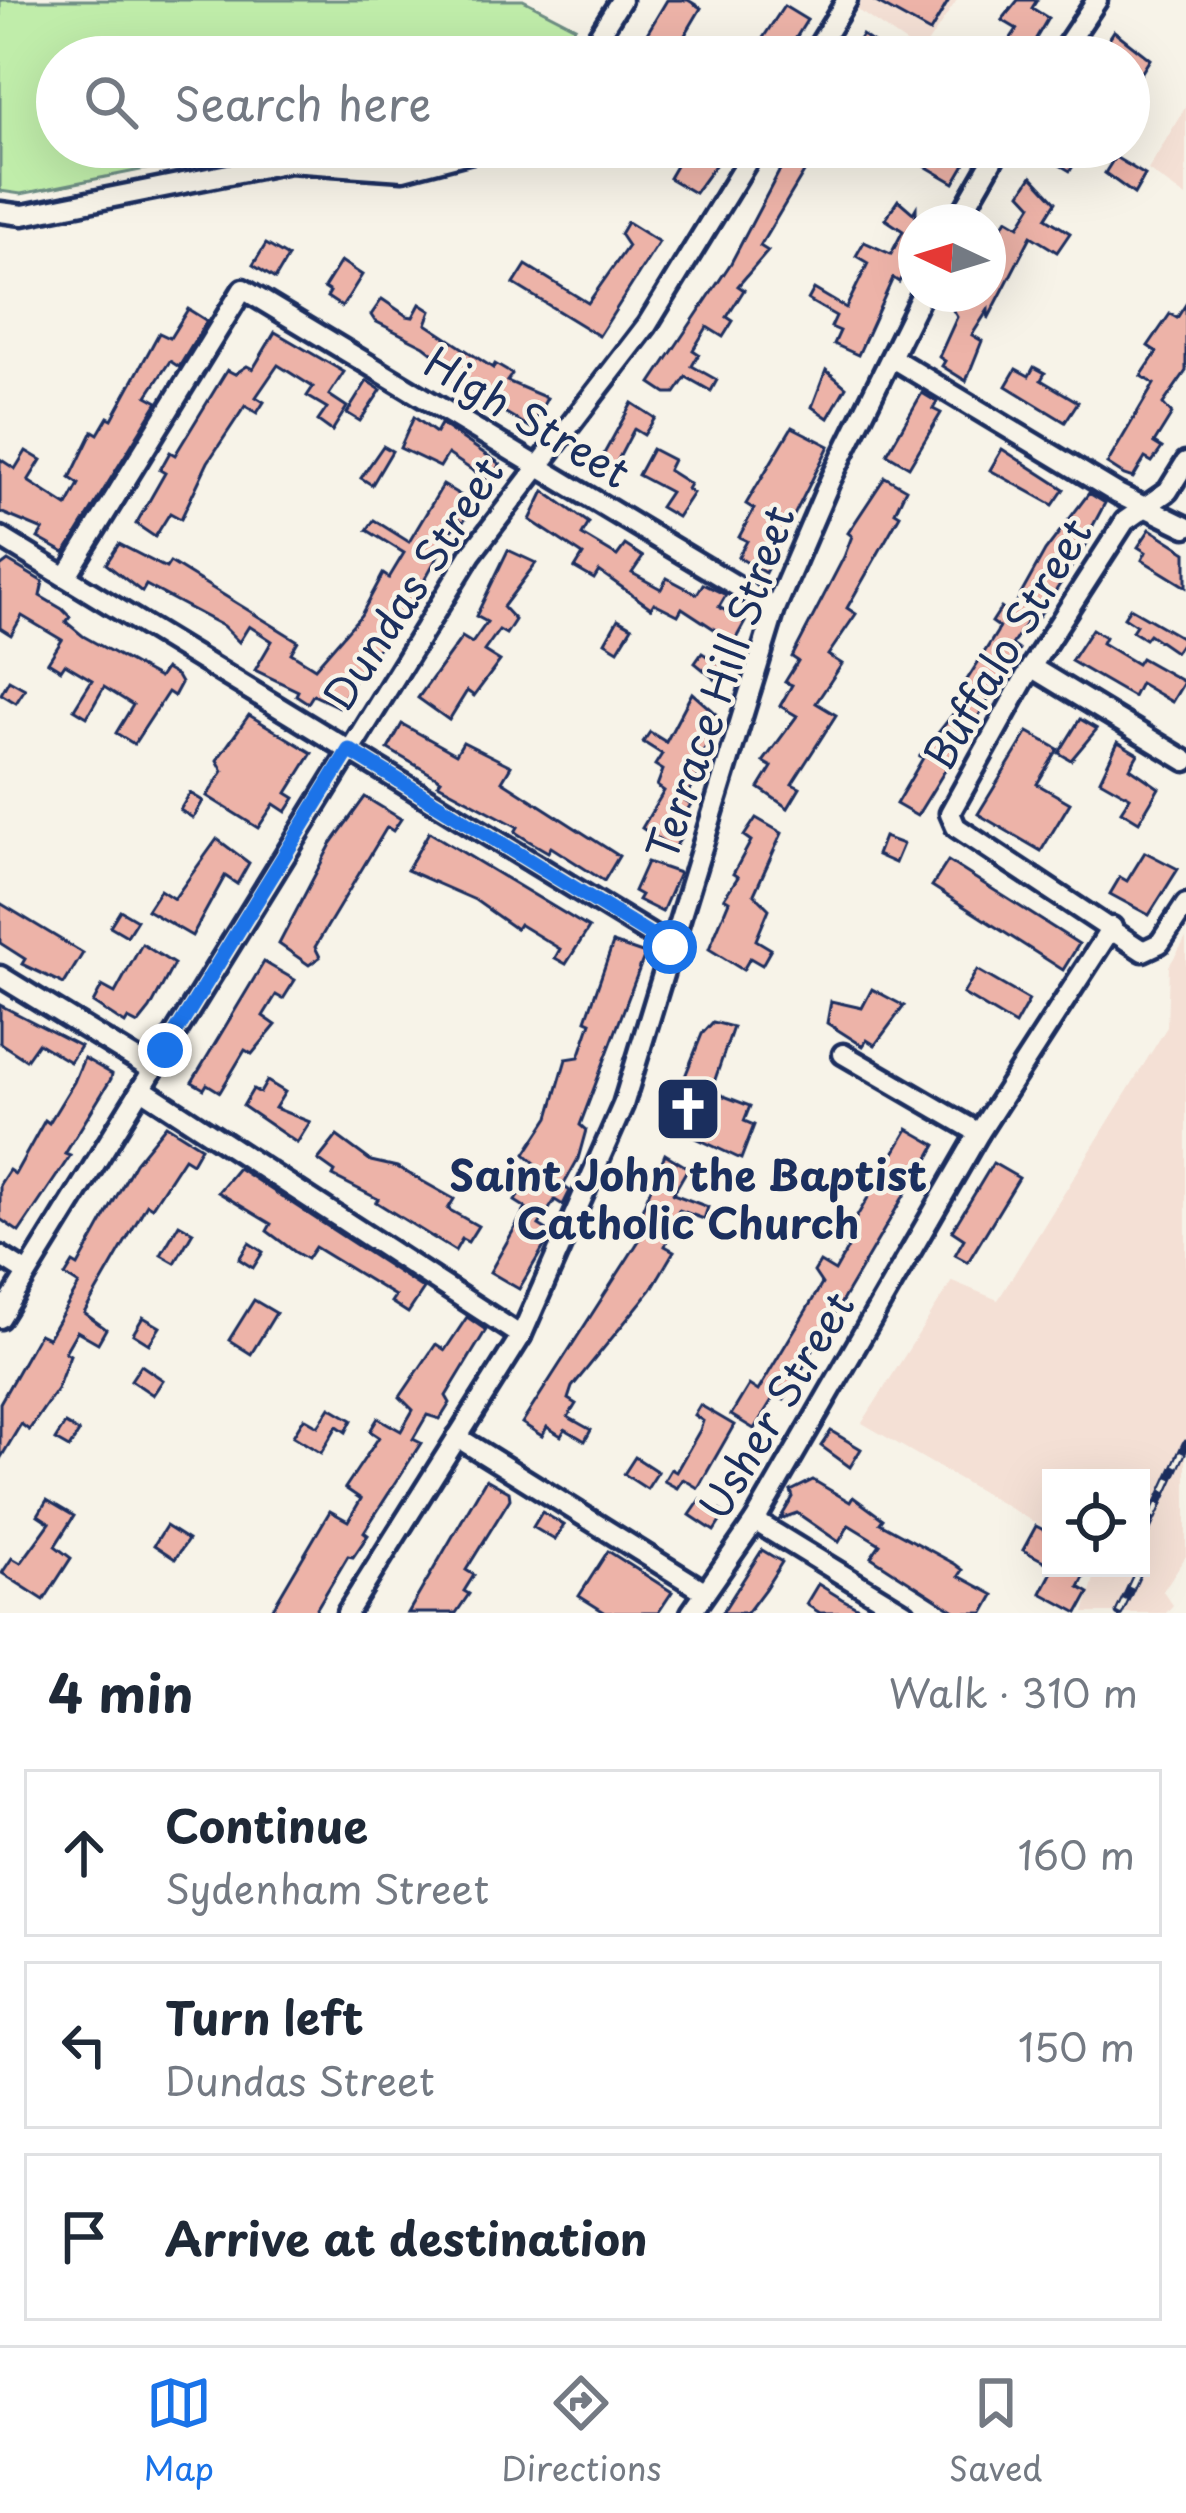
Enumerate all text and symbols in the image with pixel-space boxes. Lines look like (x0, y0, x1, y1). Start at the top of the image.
search box (36, 36, 1150, 168)
text: Search here (174, 68, 431, 136)
icon: search (78, 69, 144, 135)
north arrow (898, 204, 1006, 312)
street label: High Street (414, 330, 643, 502)
street label: Dundas Street (306, 444, 517, 722)
street label: Terrace Hill Street (628, 497, 809, 868)
street label: Buffalo Street (906, 505, 1106, 780)
route start (643, 920, 697, 974)
route end (138, 1023, 192, 1077)
church icon: Saint John the Baptist Catholic Church (653, 1074, 723, 1144)
place label: Saint John the Baptist Catholic Church (449, 1142, 927, 1253)
street label: Usher Street (682, 1279, 868, 1531)
map controls (1042, 1469, 1150, 1577)
button: locate (1042, 1469, 1150, 1577)
text: 4 min (48, 1653, 193, 1730)
text: Walk · 310 m (889, 1662, 1138, 1721)
text: Continue (165, 1790, 368, 1858)
icon: ahead (51, 1820, 117, 1886)
text: 160 m (1018, 1824, 1135, 1883)
text: Sydenham Street (165, 1858, 489, 1917)
text: Turn left (165, 1982, 364, 2050)
icon: left (51, 2012, 117, 2078)
text: 150 m (1018, 2016, 1135, 2075)
text: Dundas Street (165, 2050, 435, 2109)
text: Arrive at destination (165, 2203, 648, 2271)
icon: arrive (51, 2204, 117, 2270)
tab: Map (144, 2370, 214, 2492)
tab: Directions (501, 2370, 662, 2492)
tab: Saved (949, 2370, 1042, 2492)

